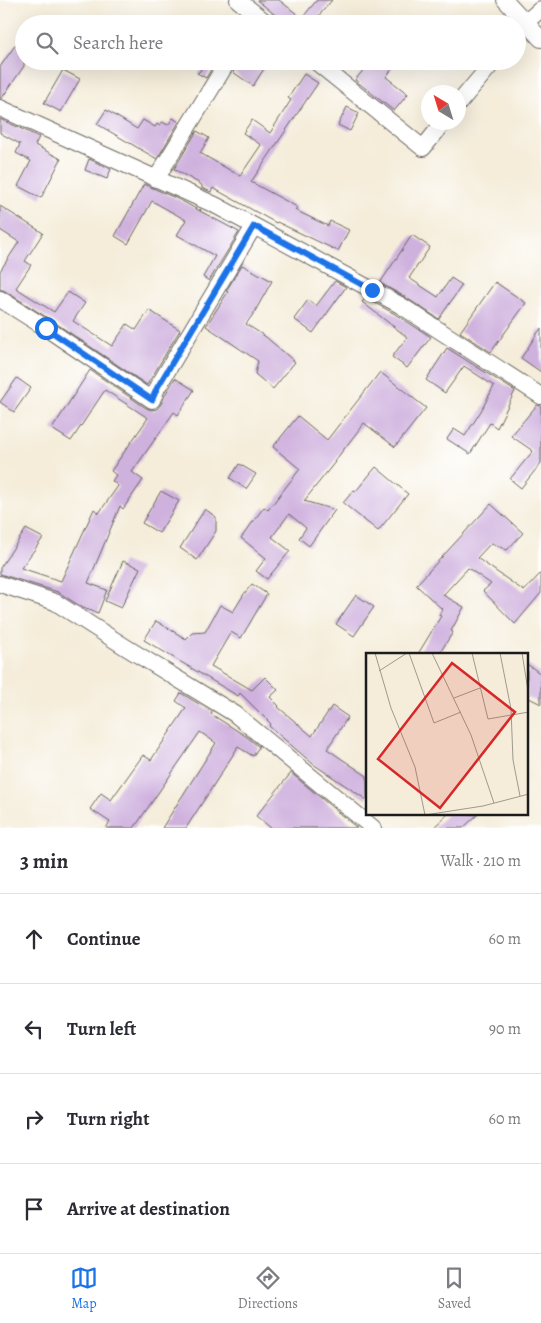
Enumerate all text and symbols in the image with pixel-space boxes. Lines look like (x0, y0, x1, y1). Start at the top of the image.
search box (15, 15, 526, 70)
icon: search (33, 29, 61, 57)
text: Search here (73, 30, 163, 56)
north arrow (421, 85, 466, 130)
route end (361, 279, 384, 302)
route start (35, 317, 58, 340)
inset map (366, 653, 528, 816)
text: 3 min (20, 847, 68, 875)
text: Walk · 210 m (440, 850, 521, 872)
icon: ahead (20, 925, 48, 953)
text: Continue (67, 926, 141, 952)
text: 60 m (489, 928, 521, 950)
icon: left (20, 1015, 48, 1043)
text: Turn left (67, 1016, 136, 1042)
text: 90 m (489, 1018, 521, 1040)
icon: right (20, 1105, 48, 1133)
text: Turn right (67, 1106, 149, 1132)
text: 60 m (489, 1108, 521, 1130)
icon: arrive (20, 1195, 48, 1223)
text: Arrive at destination (67, 1196, 230, 1222)
tab: Map (70, 1264, 98, 1313)
tab: Directions (238, 1264, 298, 1313)
tab: Saved (438, 1264, 471, 1313)

